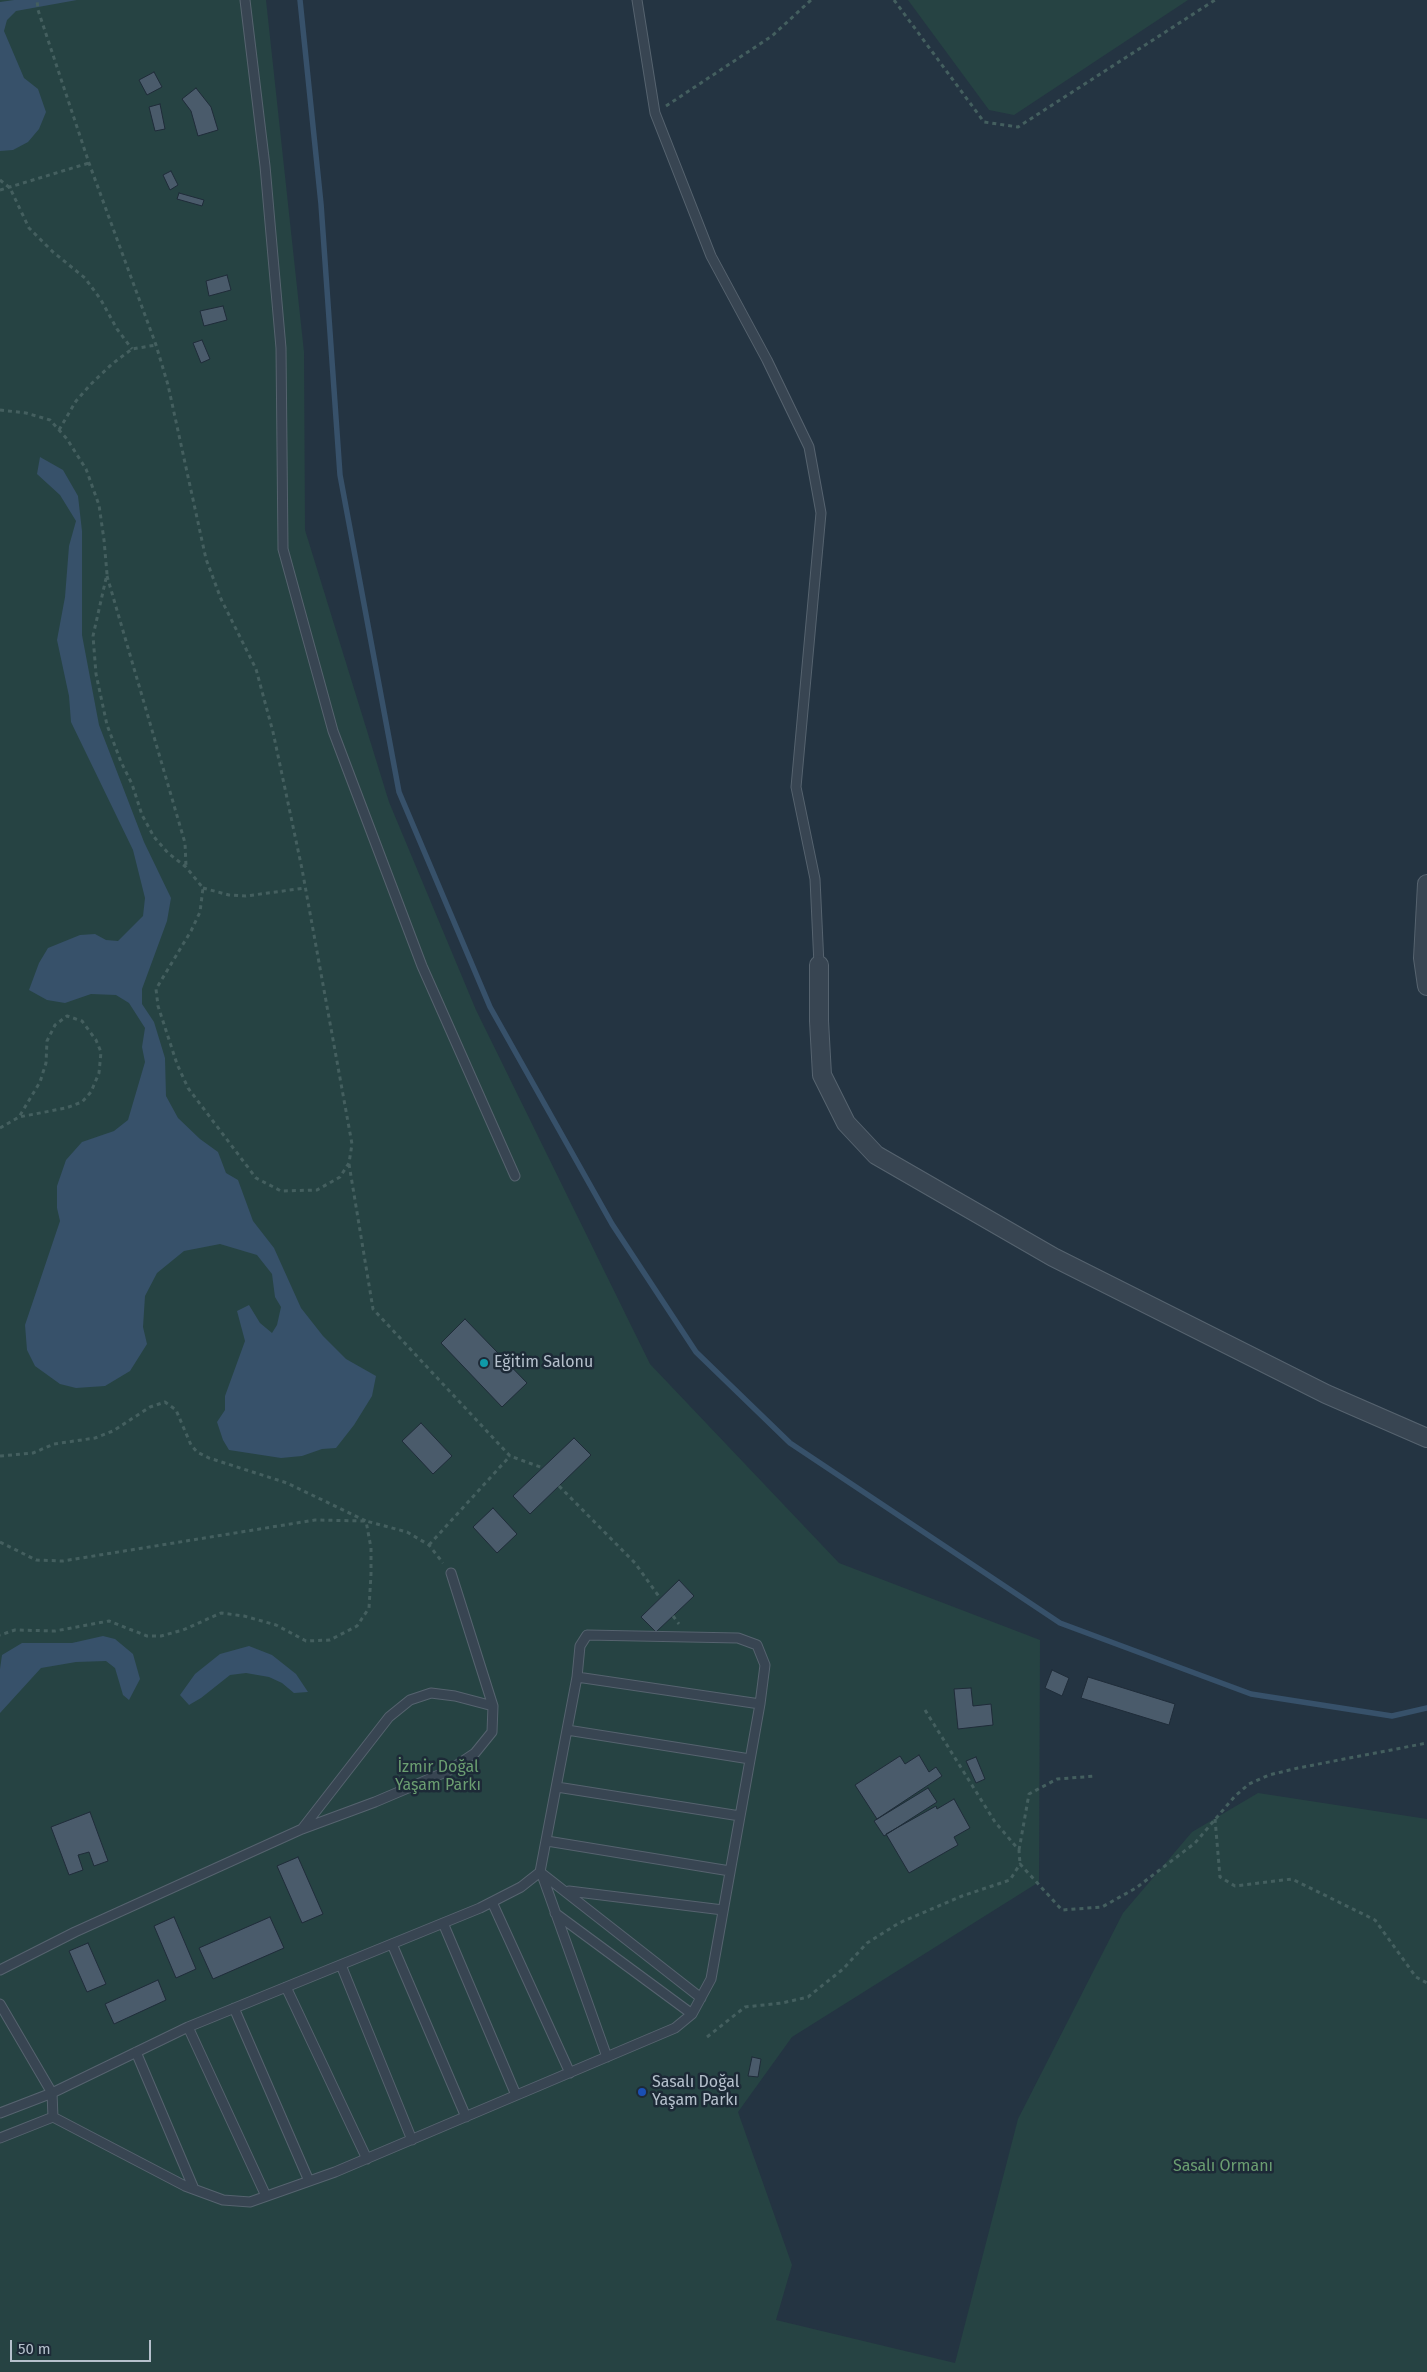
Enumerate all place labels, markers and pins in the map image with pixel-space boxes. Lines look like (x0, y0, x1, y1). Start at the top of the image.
place label: Eğitim Salonu (494, 1353, 593, 1373)
marker: Eğitim Salonu (478, 1357, 490, 1369)
place label: Sasalı Doğal Yaşam Parkı (652, 2073, 739, 2111)
marker: Sasalı Doğal Yaşam Parkı (636, 2086, 648, 2098)

